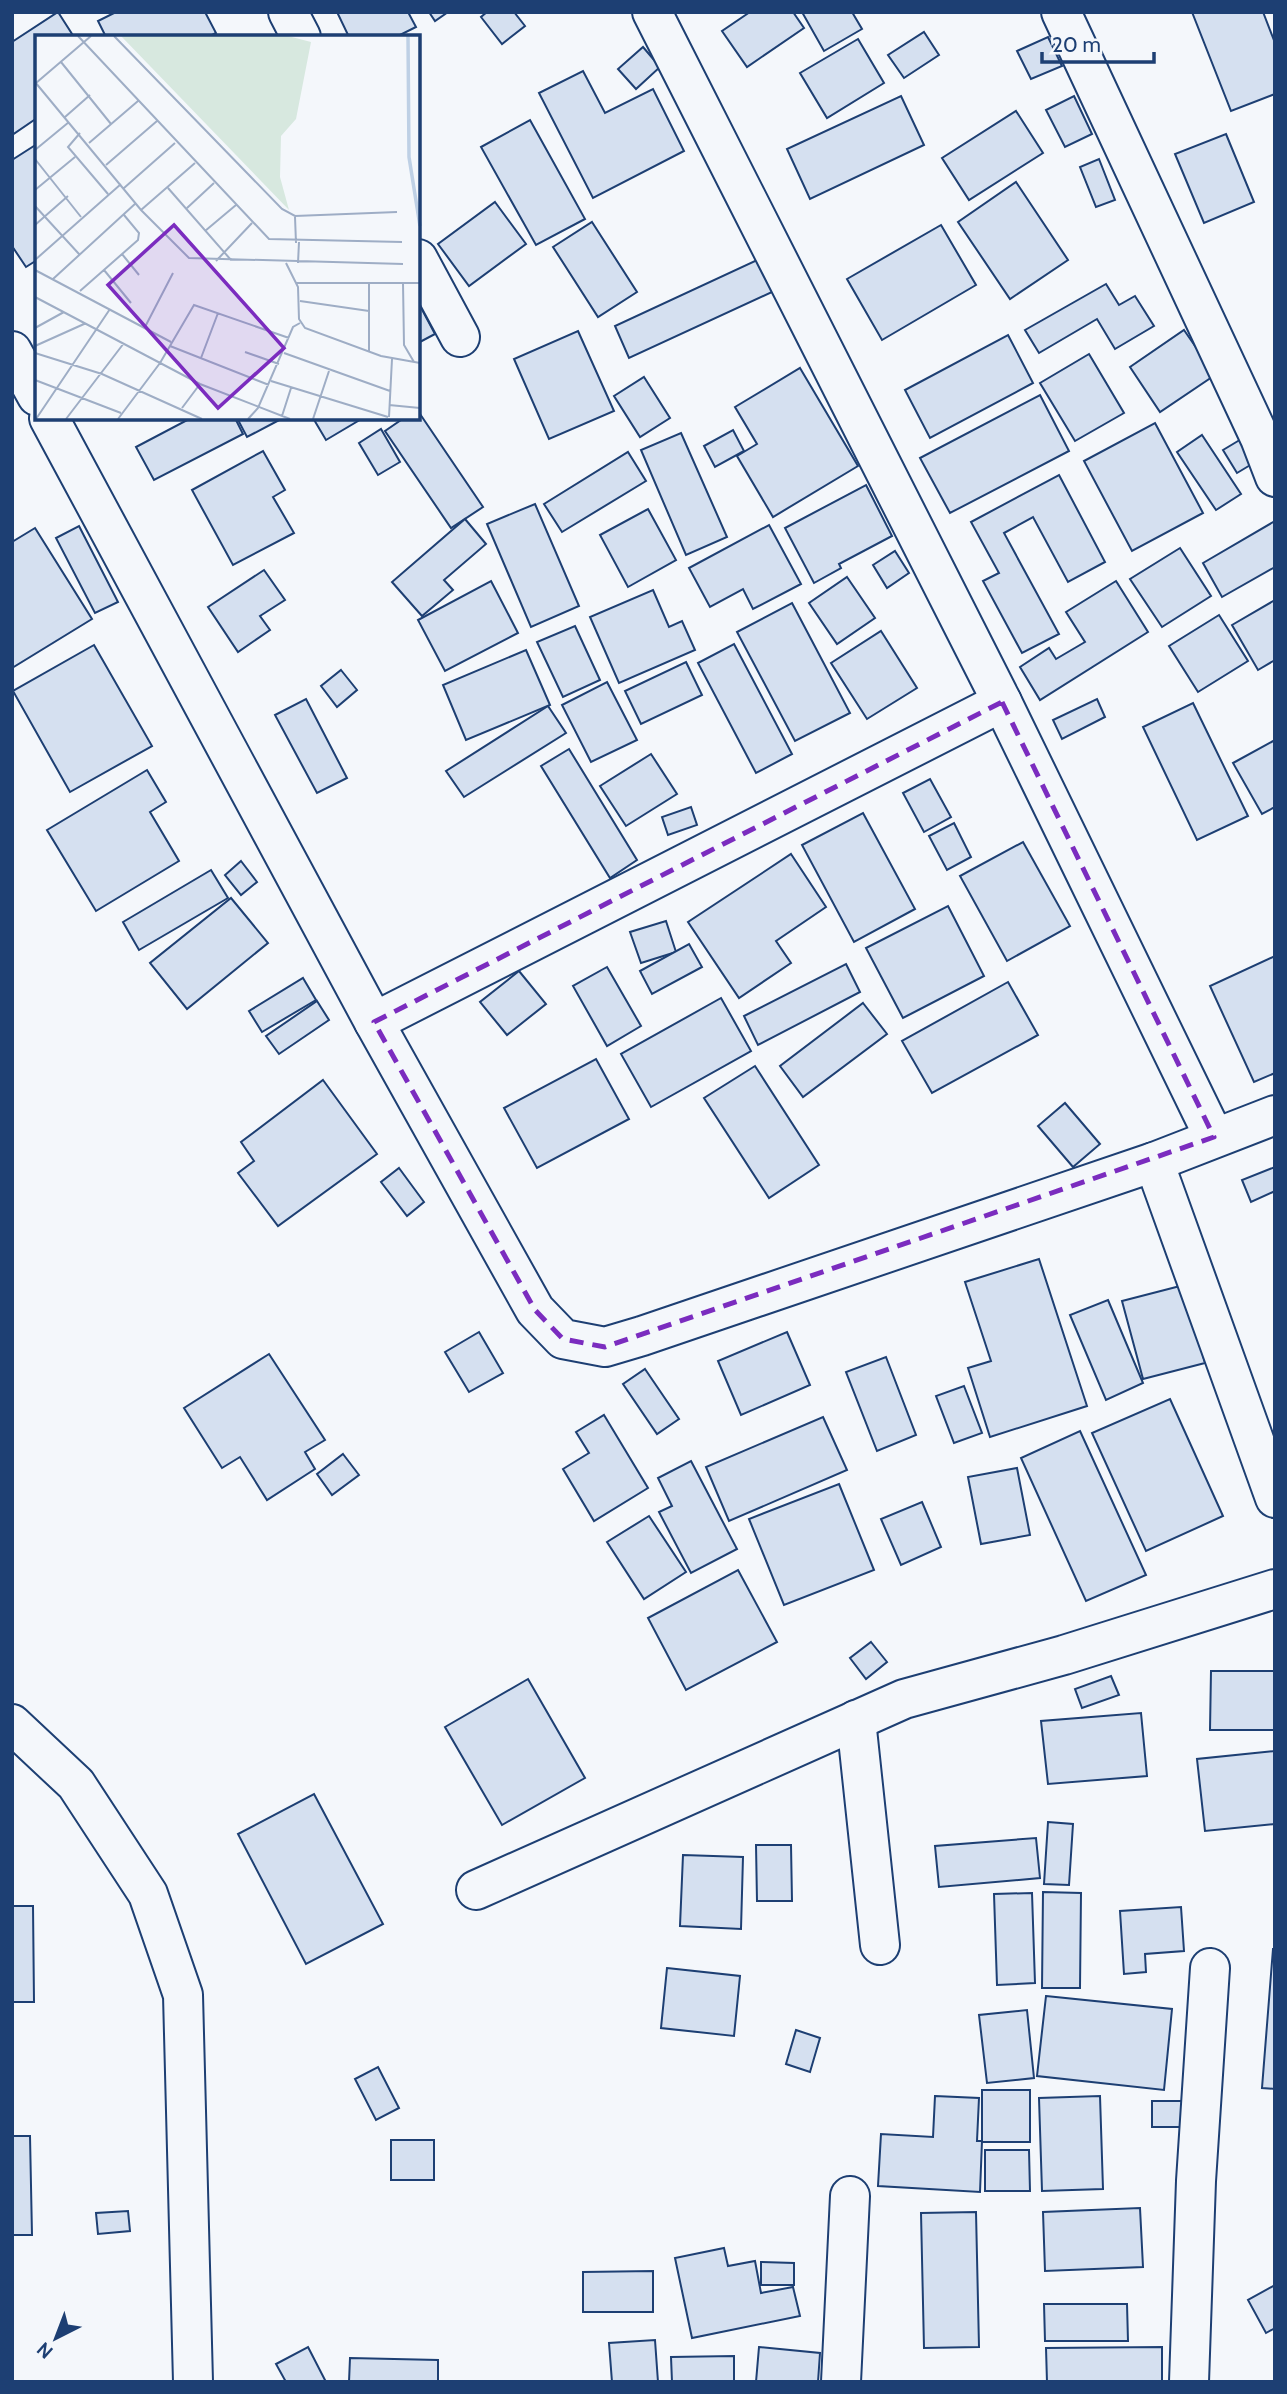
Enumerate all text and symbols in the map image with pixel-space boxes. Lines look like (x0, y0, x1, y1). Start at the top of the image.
scale bar (1042, 21, 1154, 65)
text: 20 m (1052, 32, 1101, 57)
inset map (35, 35, 420, 420)
north arrow (21, 2303, 91, 2373)
text: N (32, 2337, 58, 2363)

